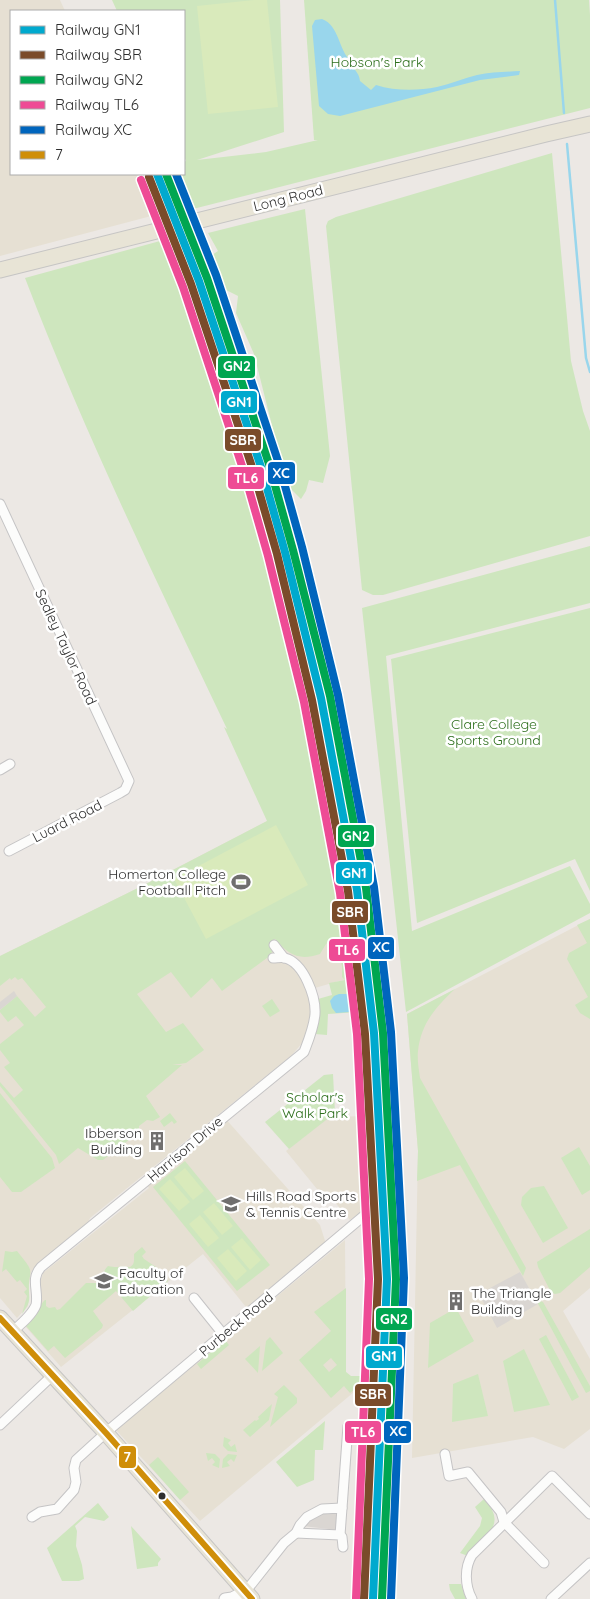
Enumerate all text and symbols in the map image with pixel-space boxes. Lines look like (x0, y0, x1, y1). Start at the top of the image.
legend (10, 10, 185, 175)
text: Railway GN1 (55, 20, 141, 39)
text: Railway SBR (55, 45, 142, 64)
park label: Hobson's Park (331, 53, 423, 71)
text: Railway GN2 (55, 70, 143, 89)
text: Railway TL6 (55, 95, 139, 114)
text: Railway XC (55, 120, 132, 139)
text: 7 (55, 145, 63, 164)
street label: Long Road (251, 181, 325, 215)
line badge: GN2 (217, 355, 256, 379)
text: GN2 (223, 357, 251, 375)
line badge: GN1 (220, 390, 258, 414)
text: GN1 (226, 393, 252, 411)
line badge: SBR (224, 428, 262, 452)
text: SBR (229, 431, 257, 449)
line badge: XC (267, 461, 296, 485)
text: XC (272, 464, 290, 482)
line badge: TL6 (227, 466, 265, 490)
text: TL6 (234, 469, 258, 487)
street label: Sedley Taylor Road (31, 586, 101, 708)
park label: Clare College Sports Ground (447, 715, 541, 749)
street label: Luard Road (29, 796, 105, 846)
line badge: GN2 (337, 824, 375, 848)
text: GN2 (342, 827, 370, 845)
line badge: GN1 (335, 861, 373, 885)
text: GN1 (341, 864, 367, 882)
place label: Homerton College Football Pitch (108, 865, 226, 899)
sports icon: Homerton College Football Pitch (230, 871, 252, 893)
line badge: SBR (331, 900, 369, 924)
text: SBR (336, 903, 364, 921)
line badge: XC (367, 936, 395, 960)
line badge: TL6 (328, 938, 366, 962)
text: XC (372, 938, 390, 956)
text: TL6 (335, 941, 359, 959)
park label: Scholar's Walk Park (282, 1088, 348, 1122)
street label: Harrison Drive (144, 1112, 226, 1186)
place label: Ibberson Building (85, 1124, 142, 1158)
building icon: Ibberson Building (146, 1130, 168, 1152)
place label: Hills Road Sports & Tennis Centre (246, 1187, 356, 1221)
school or university icon: Hills Road Sports & Tennis Centre (220, 1193, 242, 1215)
place label: Faculty of Education (119, 1264, 184, 1298)
school or university icon: Faculty of Education (93, 1270, 115, 1292)
place label: The Triangle Building (471, 1284, 552, 1318)
street label: Purbeck Road (195, 1288, 277, 1360)
building icon: The Triangle Building (445, 1290, 467, 1312)
line badge: GN2 (375, 1307, 413, 1331)
text: GN2 (380, 1310, 408, 1328)
line badge: GN1 (365, 1345, 403, 1369)
text: GN1 (371, 1347, 397, 1365)
line badge: SBR (354, 1383, 392, 1407)
text: SBR (359, 1385, 387, 1403)
line badge: TL6 (344, 1420, 382, 1444)
line badge: XC (383, 1420, 412, 1444)
text: XC (389, 1422, 407, 1440)
text: TL6 (351, 1423, 375, 1441)
line badge: 7 (118, 1445, 137, 1469)
text: 7 (123, 1448, 131, 1466)
unlabelled marker (157, 1491, 167, 1501)

